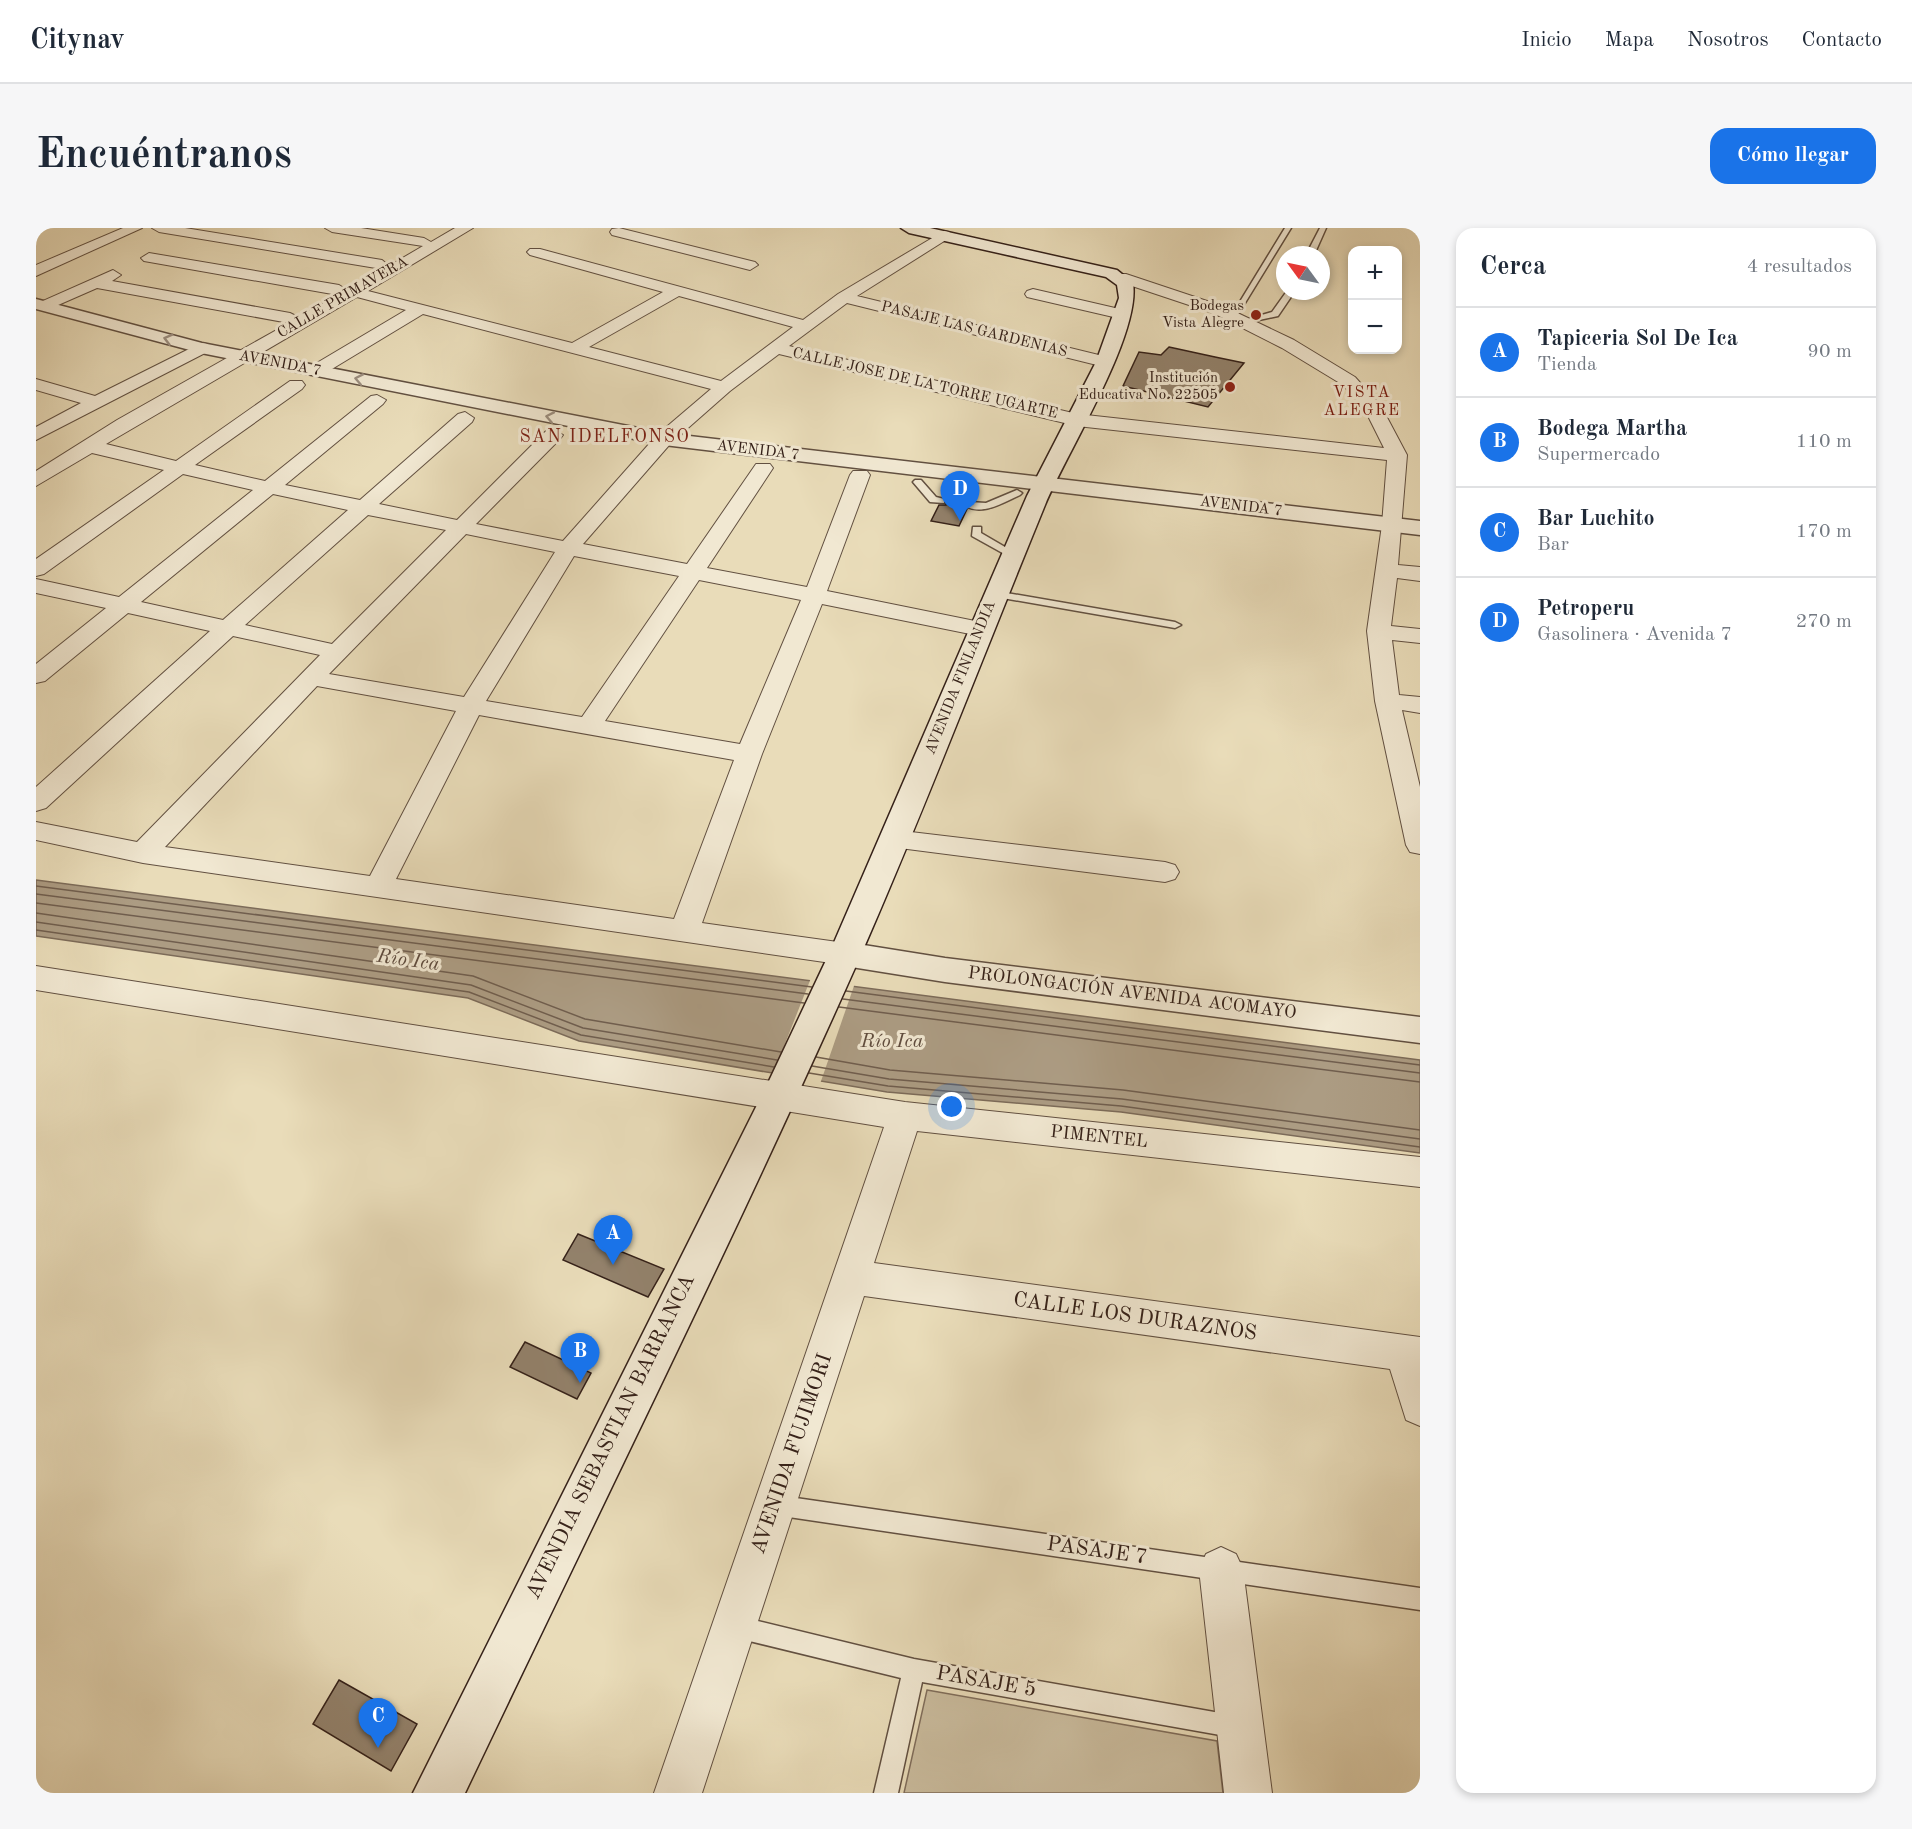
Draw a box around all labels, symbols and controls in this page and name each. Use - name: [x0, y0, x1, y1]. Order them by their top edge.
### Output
- text: Citynav: [30, 27, 125, 55]
- text: Inicio: [1521, 30, 1572, 51]
- text: Mapa: [1605, 30, 1654, 51]
- text: Nosotros: [1687, 30, 1769, 51]
- text: Contacto: [1802, 30, 1882, 51]
- button: Cómo llegar: [1710, 128, 1876, 184]
- text: Encuéntranos: [36, 135, 292, 177]
- north arrow: [1276, 246, 1330, 300]
- map controls: [1348, 246, 1402, 354]
- button: +: [1348, 246, 1402, 300]
- street label: CALLE PRIMAVERA: [275, 254, 411, 341]
- text: Cerca: [1480, 254, 1546, 280]
- text: 4 resultados: [1747, 257, 1852, 277]
- place label: Bodegas Vista Alegre: [1162, 299, 1244, 331]
- street label: PASAJE LAS GARDENIAS: [879, 300, 1069, 360]
- button: −: [1348, 300, 1402, 354]
- marker: Bodegas Vista Alegre: [1249, 308, 1263, 322]
- text: Tapiceria Sol De Ica: [1537, 328, 1738, 350]
- one-way arrow: [163, 334, 173, 347]
- text: A: [1492, 342, 1507, 362]
- text: 90 m: [1807, 342, 1852, 362]
- street label: CALLE JOSE DE LA TORRE UGARTE: [791, 346, 1059, 422]
- street label: AVENIDA 7: [238, 349, 322, 379]
- text: Tienda: [1537, 355, 1597, 375]
- place label: Institución Educativa No. 22505: [1079, 371, 1218, 403]
- one-way arrow: [354, 373, 364, 386]
- marker: Institución Educativa No. 22505: [1223, 380, 1237, 394]
- district label: VISTA ALEGRE: [1323, 385, 1401, 419]
- one-way arrow: [545, 411, 555, 424]
- text: Bodega Martha: [1537, 418, 1687, 440]
- district label: SAN IDELFONSO: [520, 428, 690, 446]
- text: B: [1492, 432, 1507, 452]
- text: 110 m: [1796, 432, 1852, 452]
- street label: AVENIDA 7: [716, 438, 800, 464]
- text: Supermercado: [1537, 445, 1660, 465]
- pin: D: [940, 472, 980, 521]
- street label: AVENIDA 7: [1199, 494, 1283, 520]
- text: Bar Luchito: [1537, 508, 1655, 530]
- text: C: [1493, 522, 1506, 542]
- text: 170 m: [1796, 522, 1852, 542]
- text: Bar: [1537, 535, 1569, 555]
- street label: AVENIDA FINLANDIA: [923, 598, 999, 757]
- text: Petroperu: [1537, 598, 1634, 620]
- text: D: [1492, 612, 1507, 632]
- text: 270 m: [1796, 612, 1852, 632]
- text: Gasolinera · Avenida 7: [1537, 625, 1732, 645]
- water label: Río Ica: [374, 947, 441, 975]
- street label: PROLONGACIÓN AVENIDA ACOMAYO: [967, 959, 1298, 1022]
- water label: Río Ica: [859, 1032, 924, 1052]
- your location: [937, 1092, 966, 1121]
- street label: PIMENTEL: [1049, 1123, 1149, 1151]
- pin: A: [594, 1216, 632, 1265]
- street label: AVENDIA SEBASTIAN BARRANCA: [521, 1270, 701, 1604]
- street label: CALLE LOS DURAZNOS: [1012, 1290, 1258, 1344]
- pin: B: [560, 1334, 600, 1383]
- street label: AVENIDA FUJIMORI: [748, 1351, 836, 1557]
- street label: PASAJE 7: [1045, 1534, 1149, 1568]
- street label: PASAJE 5: [934, 1663, 1038, 1701]
- pin: C: [358, 1698, 398, 1748]

